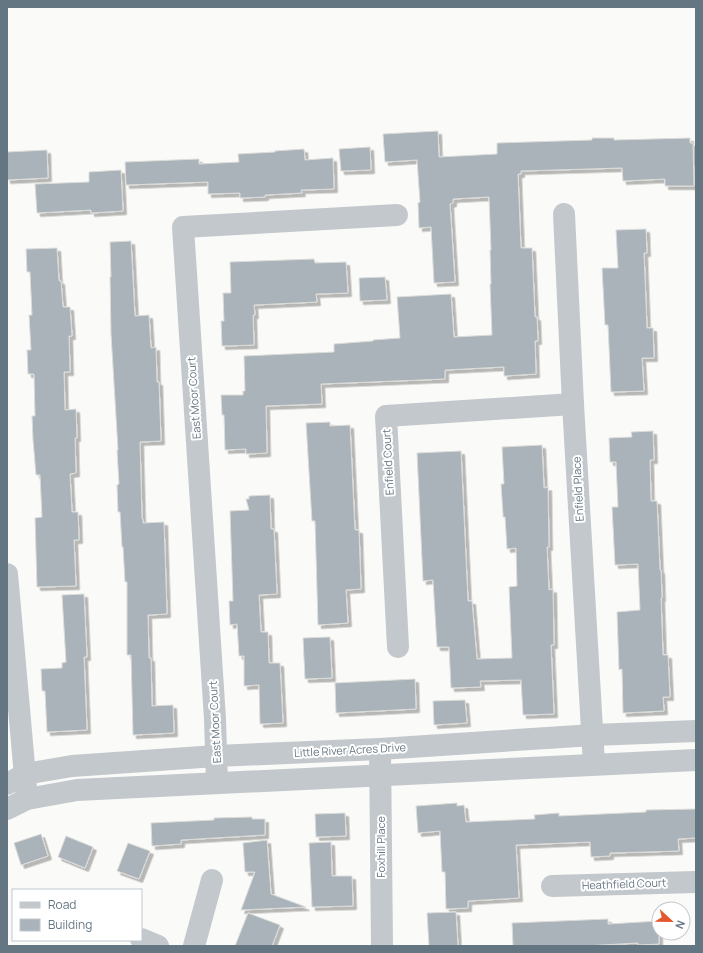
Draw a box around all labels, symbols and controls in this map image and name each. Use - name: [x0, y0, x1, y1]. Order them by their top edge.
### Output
- street label: East Moor Court: [183, 356, 204, 440]
- street label: Enfield Court: [378, 428, 397, 496]
- street label: Enfield Place: [568, 456, 587, 522]
- street label: East Moor Court: [205, 680, 224, 764]
- street label: Little River Acres Drive: [294, 739, 407, 760]
- street label: Foxhill Place: [373, 816, 388, 878]
- street label: Heathfield Court: [581, 875, 666, 892]
- legend: [12, 889, 142, 941]
- text: Road: [48, 896, 76, 913]
- north arrow: [651, 901, 691, 941]
- text: Building: [48, 916, 92, 933]
- text: N: [672, 918, 689, 931]

